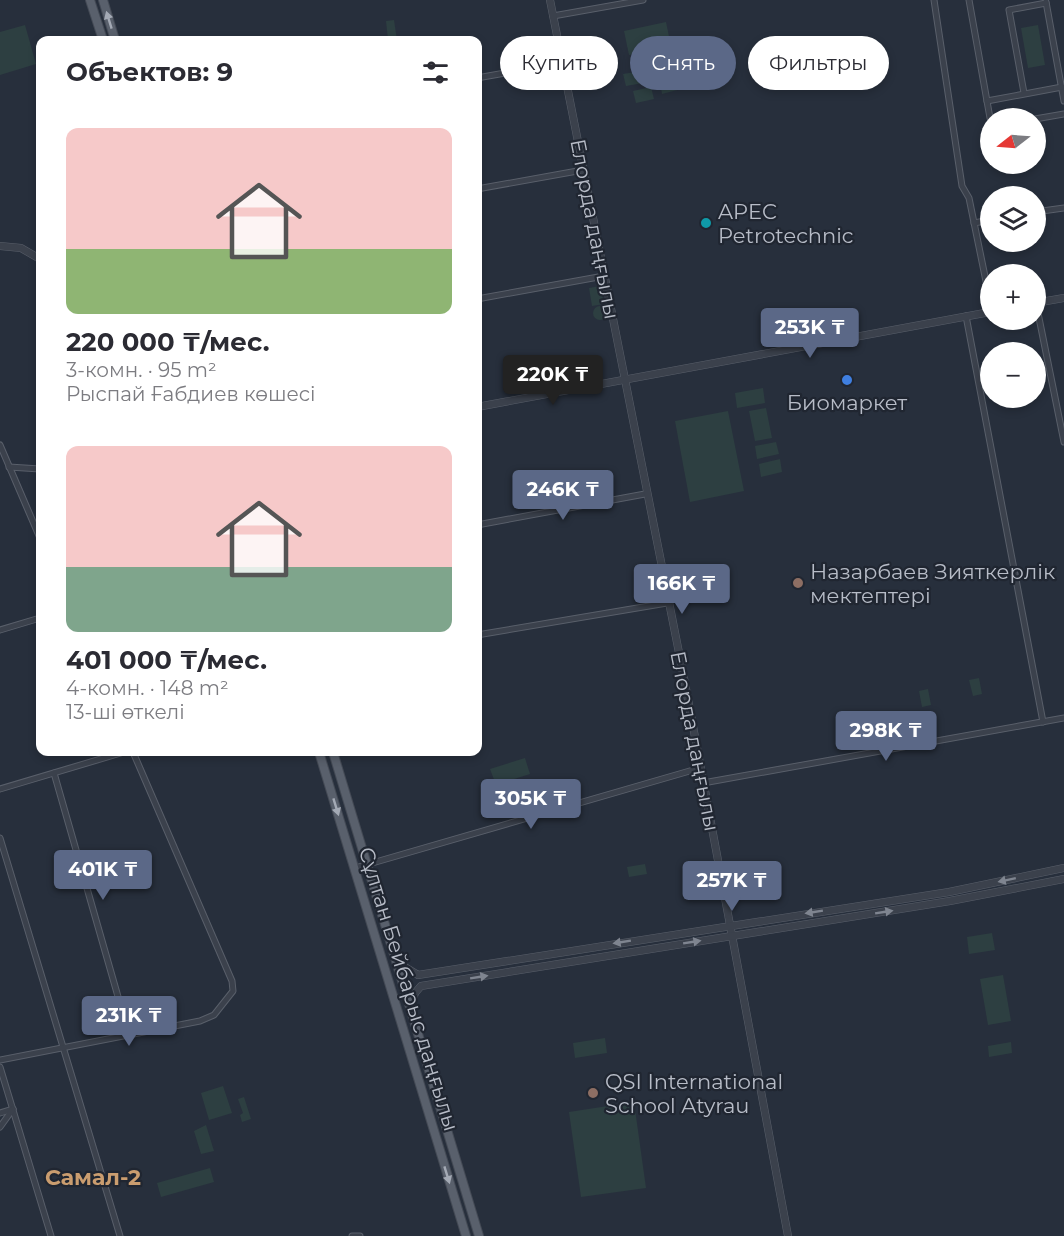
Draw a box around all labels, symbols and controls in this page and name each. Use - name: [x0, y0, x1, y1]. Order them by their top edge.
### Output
- one-way arrow: [104, 11, 113, 29]
- chip: Купить: [500, 36, 618, 90]
- chip: Снять: [630, 36, 736, 90]
- chip: Фильтры: [748, 36, 889, 90]
- text: Объектов: 9: [66, 56, 233, 88]
- icon: filters: [419, 56, 452, 89]
- north arrow: [980, 108, 1046, 174]
- map controls: [980, 108, 1046, 408]
- street label: Елорда даңғылы: [565, 137, 625, 321]
- icon: home: [205, 167, 313, 275]
- button: layers: [980, 186, 1046, 252]
- place label: APEC Petrotechnic: [718, 199, 854, 248]
- marker: APEC Petrotechnic: [699, 216, 713, 230]
- button: +: [980, 264, 1046, 330]
- pin: 253K ₸: [761, 308, 859, 359]
- text: 253K ₸: [775, 315, 845, 339]
- text: 220 000 ₸/мес.: [66, 326, 270, 358]
- button: −: [980, 342, 1046, 408]
- pin: 220K ₸: [504, 355, 602, 406]
- text: 3-комн. · 95 m²: [66, 358, 217, 382]
- text: 220K ₸: [517, 362, 589, 386]
- marker: Биомаркет: [840, 373, 854, 387]
- text: Рыспай Ғабдиев көшесі: [66, 382, 316, 406]
- place label: Биомаркет: [787, 390, 907, 415]
- pin: 246K ₸: [514, 470, 612, 521]
- text: 246K ₸: [526, 477, 600, 501]
- icon: home: [205, 485, 313, 593]
- place label: Назарбаев Зияткерлік мектептері: [810, 559, 1055, 608]
- pin: 166K ₸: [633, 564, 731, 615]
- text: 166K ₸: [648, 571, 716, 595]
- marker: Назарбаев Зияткерлік мектептері: [791, 576, 805, 590]
- text: 401 000 ₸/мес.: [66, 644, 267, 676]
- street label: Елорда даңғылы: [665, 649, 725, 833]
- text: 4-комн. · 148 m²: [66, 676, 229, 700]
- text: 13-ші өткелі: [66, 700, 185, 724]
- pin: 298K ₸: [837, 711, 935, 762]
- text: 298K ₸: [850, 718, 922, 742]
- pin: 305K ₸: [482, 779, 580, 830]
- text: 305K ₸: [495, 786, 567, 810]
- one-way arrow: [332, 798, 341, 816]
- street label: Сұлтан Бейбарыс даңғылы: [354, 844, 464, 1134]
- pin: 401K ₸: [54, 850, 152, 901]
- text: 401K ₸: [68, 857, 138, 881]
- pin: 257K ₸: [683, 861, 781, 912]
- text: 257K ₸: [697, 868, 767, 892]
- one-way arrow: [997, 876, 1016, 885]
- one-way arrow: [875, 907, 894, 916]
- one-way arrow: [805, 908, 824, 917]
- one-way arrow: [612, 938, 631, 947]
- one-way arrow: [682, 938, 701, 947]
- one-way arrow: [469, 972, 488, 981]
- pin: 231K ₸: [80, 996, 178, 1047]
- text: 231K ₸: [96, 1003, 162, 1027]
- place label: QSI International School Atyrau: [605, 1069, 783, 1118]
- marker: QSI International School Atyrau: [586, 1086, 600, 1100]
- district label: Самал-2: [45, 1164, 141, 1191]
- one-way arrow: [443, 1166, 452, 1184]

